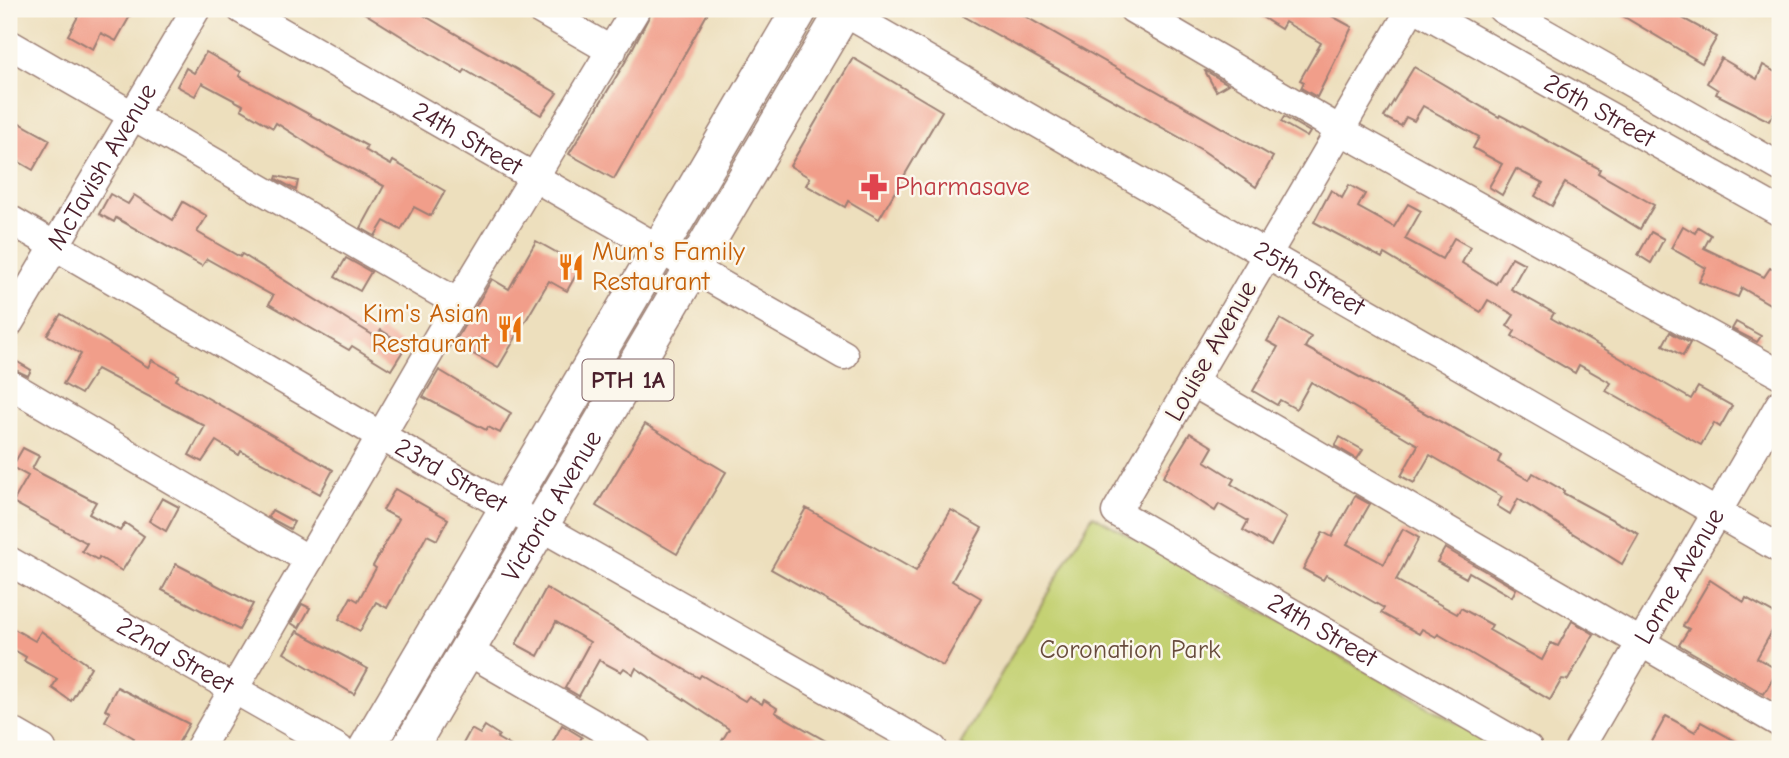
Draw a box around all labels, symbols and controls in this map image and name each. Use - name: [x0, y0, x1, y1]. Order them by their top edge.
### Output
- street label: 26th Street: [1538, 68, 1662, 155]
- street label: McTavish Avenue: [41, 78, 163, 255]
- street label: 24th Street: [407, 96, 529, 183]
- pharmacy icon: Pharmasave: [859, 172, 889, 202]
- place label: Pharmasave: [895, 172, 1030, 202]
- street label: 25th Street: [1248, 235, 1371, 323]
- place label: Mum's Family Restaurant: [592, 237, 745, 297]
- restaurant icon: Mum's Family Restaurant: [556, 252, 586, 282]
- street label: Louise Avenue: [1159, 275, 1263, 427]
- place label: Kim's Asian Restaurant: [363, 299, 491, 359]
- restaurant icon: Kim's Asian Restaurant: [495, 314, 525, 344]
- road number: PTH 1A: [582, 360, 674, 400]
- street label: Victoria Avenue: [496, 425, 608, 587]
- street label: 23rd Street: [390, 432, 514, 520]
- street label: Lorne Avenue: [1628, 503, 1731, 649]
- street label: 24th Street: [1262, 587, 1384, 675]
- street label: 22nd Street: [111, 611, 240, 701]
- park label: Coronation Park: [1039, 635, 1221, 665]

